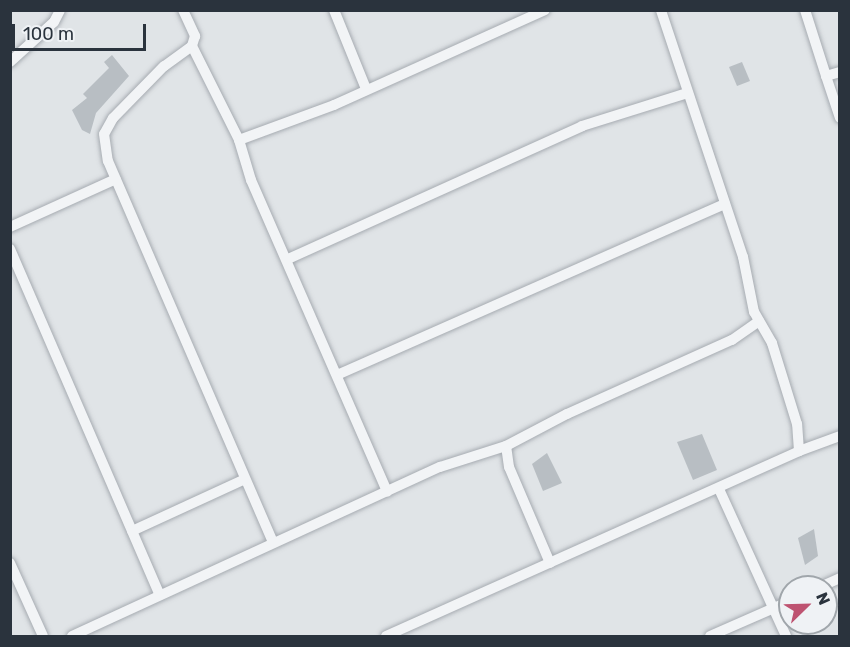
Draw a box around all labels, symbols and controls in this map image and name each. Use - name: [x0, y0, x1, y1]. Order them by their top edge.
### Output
- scale bar: [15, 12, 148, 50]
- text: 100 m: [23, 23, 74, 45]
- north arrow: [778, 575, 838, 635]
- text: N: [812, 590, 834, 608]

